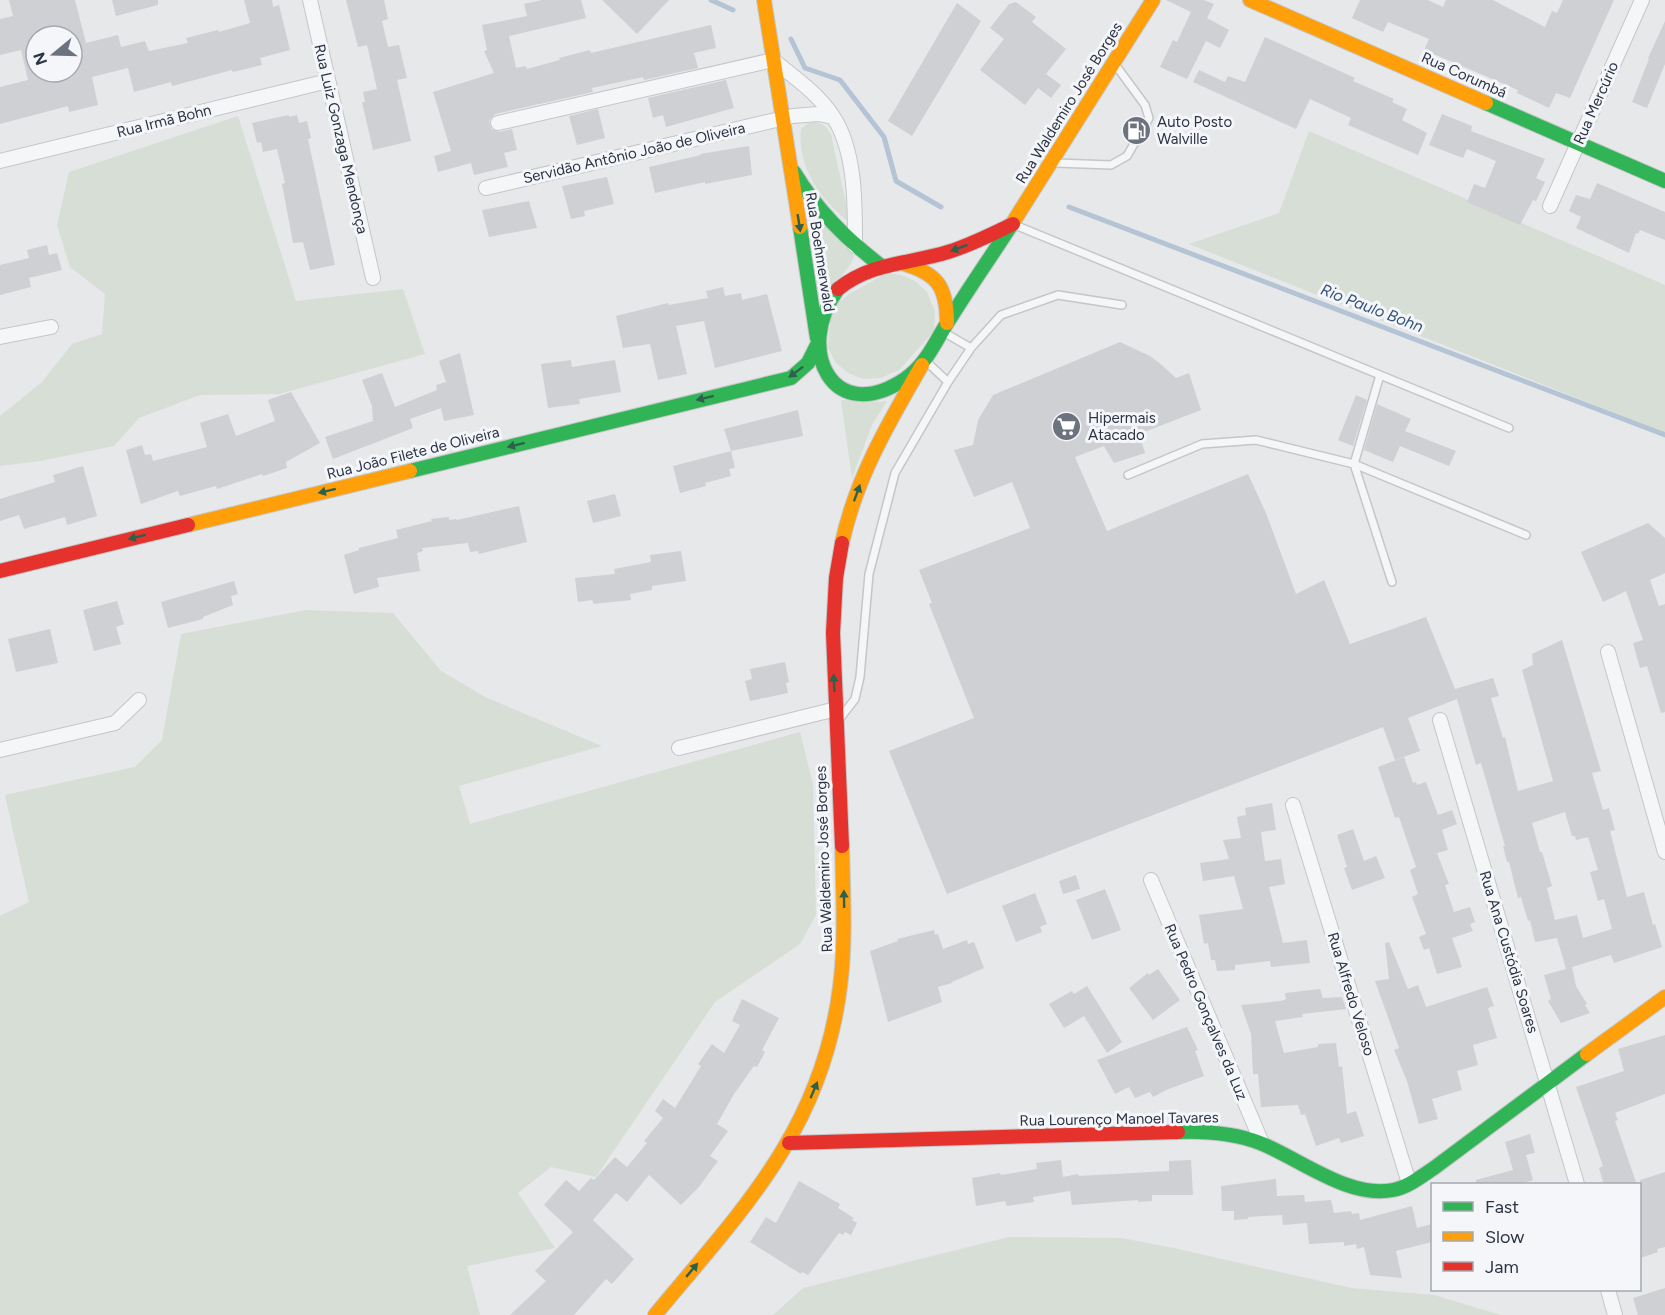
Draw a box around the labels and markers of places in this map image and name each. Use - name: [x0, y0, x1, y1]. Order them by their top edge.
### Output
- place label: Auto Posto Walville: [1157, 113, 1232, 148]
- fuel station icon: Auto Posto Walville: [1120, 115, 1152, 147]
- place label: Hipermais Atacado: [1088, 409, 1156, 444]
- supermarket icon: Hipermais Atacado: [1051, 411, 1083, 443]

